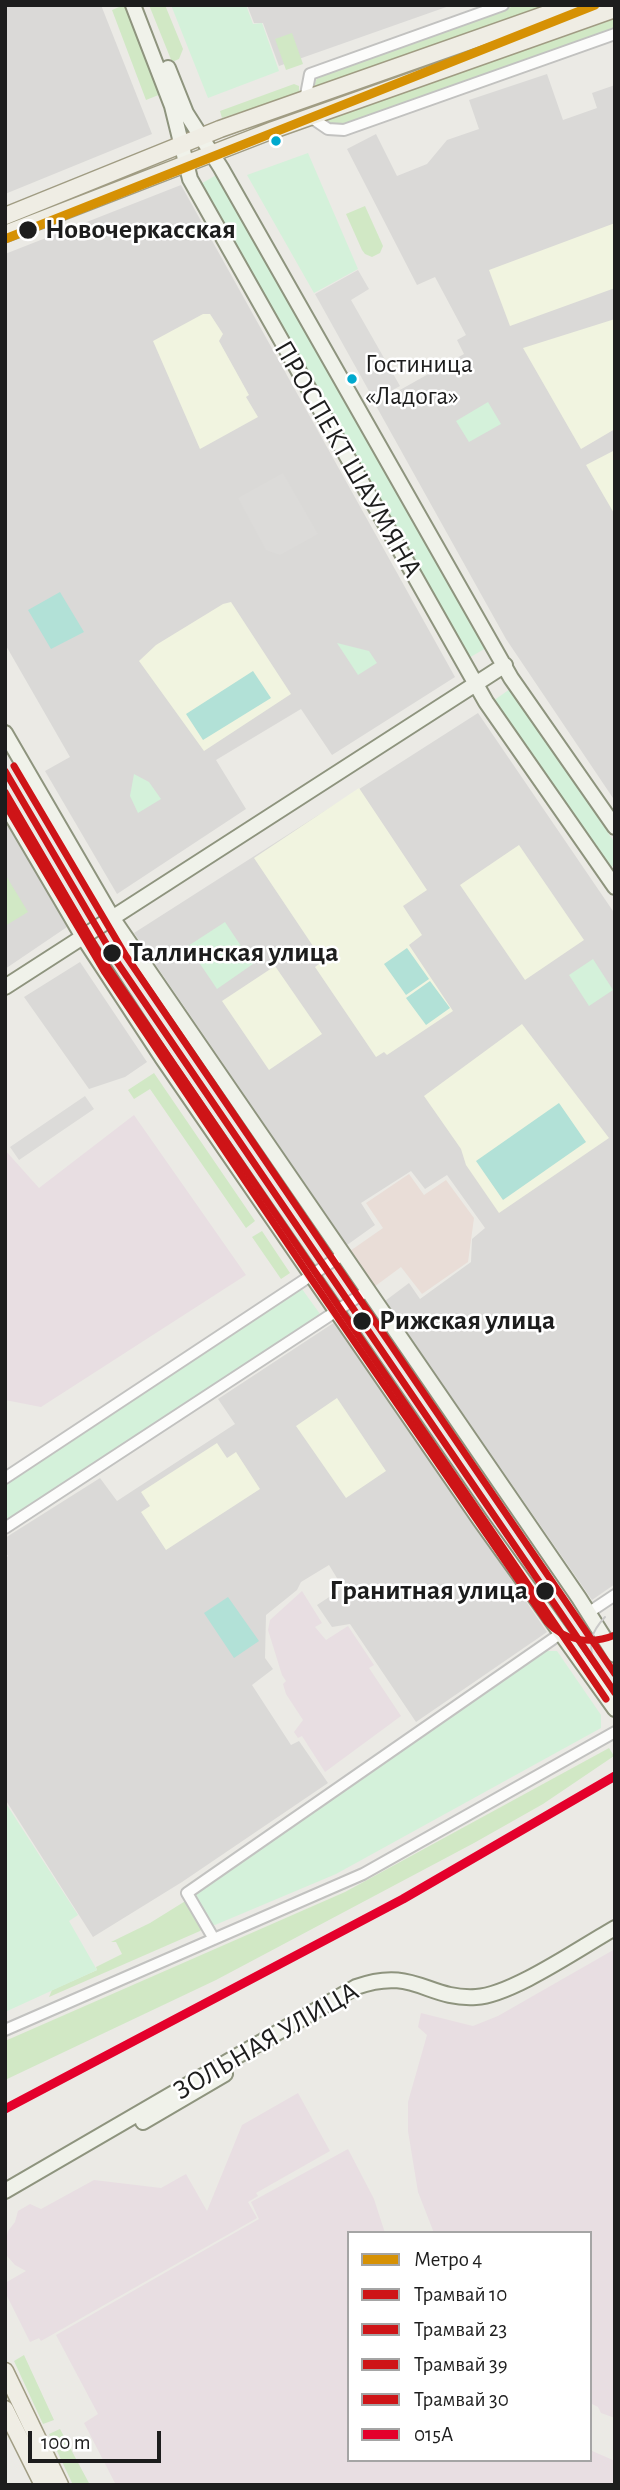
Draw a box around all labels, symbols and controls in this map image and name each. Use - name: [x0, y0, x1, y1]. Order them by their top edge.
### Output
- unlabelled marker: [269, 134, 283, 148]
- place label: Новочеркасская: [45, 213, 236, 247]
- marker: Новочеркасская: [17, 219, 39, 241]
- street label: ПРОСПЕКТ ШАУМЯНА: [266, 335, 430, 583]
- place label: Гостиница «Ладога»: [365, 348, 473, 410]
- marker: Гостиница «Ладога»: [345, 372, 359, 386]
- place label: Таллинская улица: [129, 936, 339, 970]
- marker: Таллинская улица: [101, 942, 123, 964]
- place label: Рижская улица: [379, 1304, 555, 1338]
- marker: Рижская улица: [351, 1310, 373, 1332]
- place label: Гранитная улица: [329, 1574, 528, 1608]
- marker: Гранитная улица: [534, 1580, 556, 1602]
- street label: ЗОЛЬНАЯ УЛИЦА: [167, 1974, 365, 2108]
- legend: [347, 2231, 592, 2462]
- text: Метро 4: [414, 2249, 482, 2270]
- text: Трамвай 10: [414, 2284, 507, 2305]
- text: Трамвай 23: [414, 2319, 507, 2340]
- text: Трамвай 39: [414, 2354, 508, 2375]
- text: Трамвай 30: [414, 2389, 509, 2410]
- scale bar: [32, 2416, 164, 2460]
- text: 015А: [414, 2424, 453, 2445]
- text: 100 m: [41, 2432, 91, 2453]

